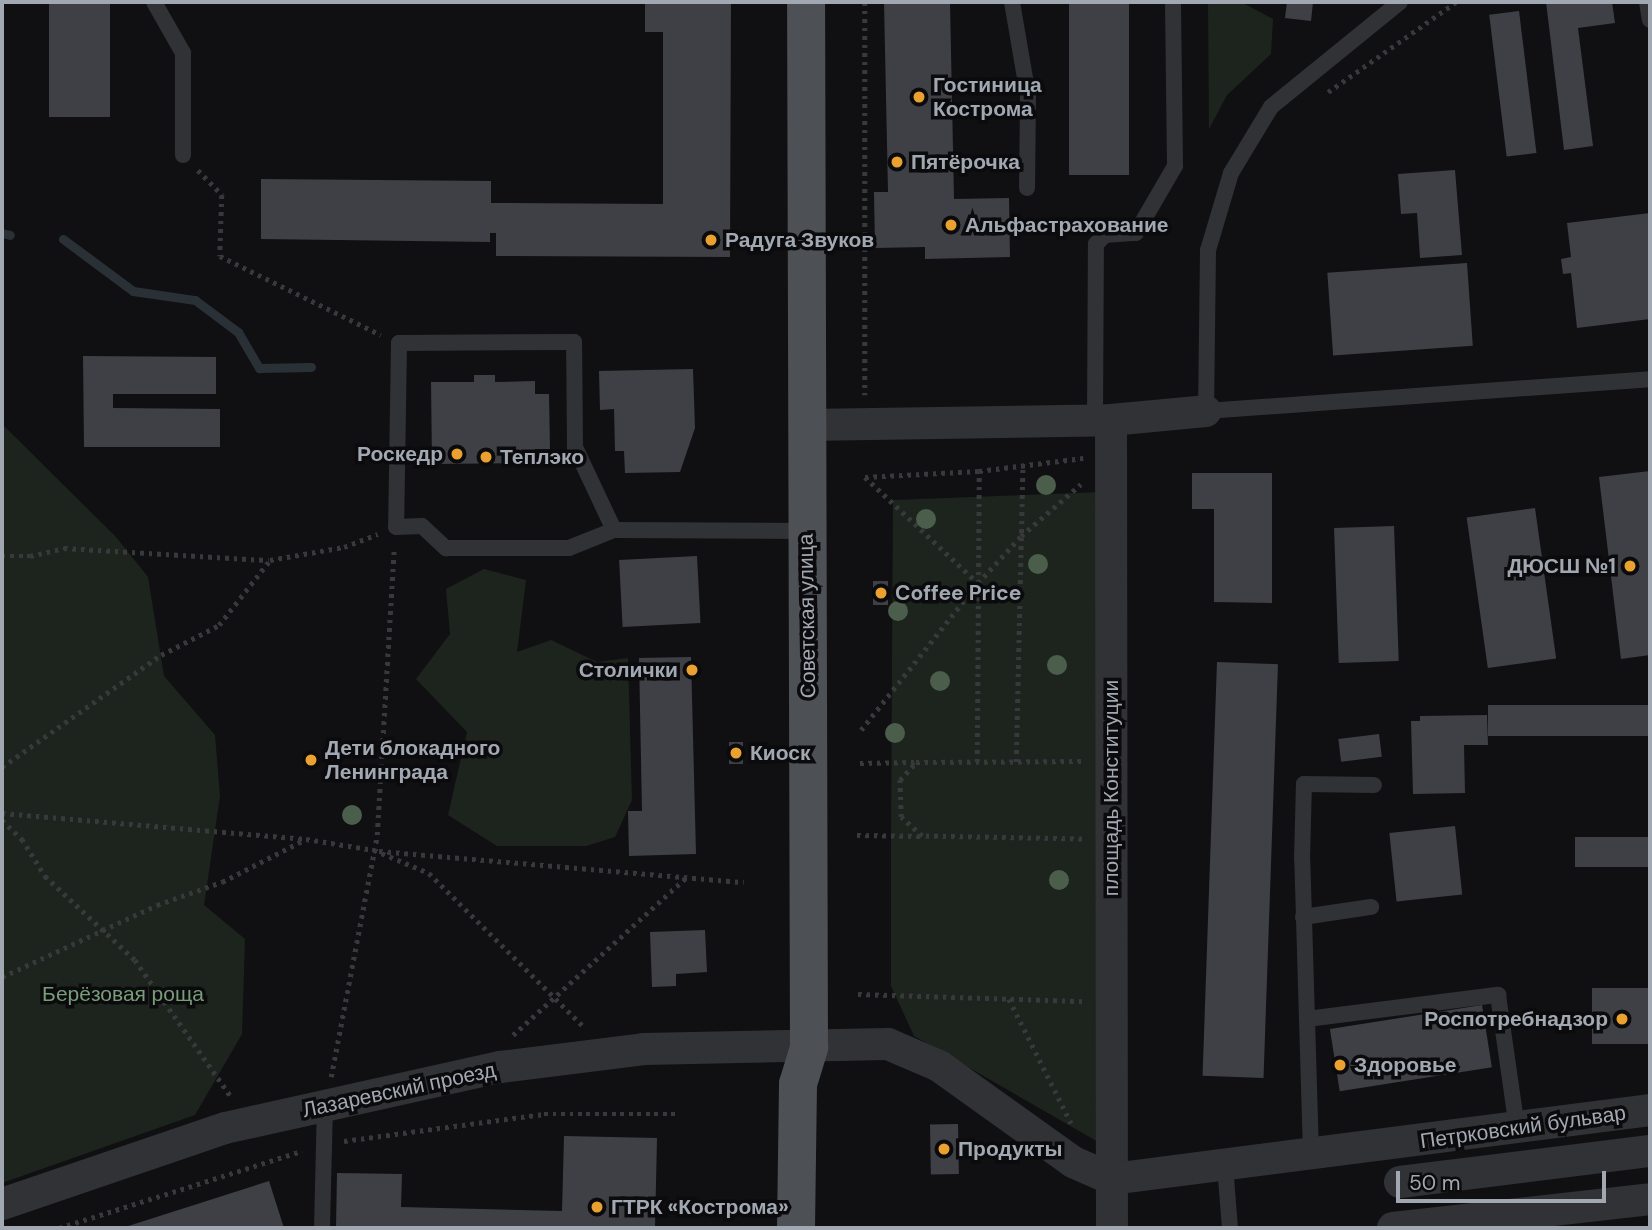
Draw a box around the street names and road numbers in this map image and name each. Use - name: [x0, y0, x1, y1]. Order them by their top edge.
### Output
- street label: Советская улица: [793, 533, 821, 699]
- street label: площадь Конституции: [1098, 680, 1124, 896]
- street label: Лазаревский проезд: [300, 1057, 498, 1123]
- street label: Петрковский бульвар: [1419, 1100, 1627, 1154]

